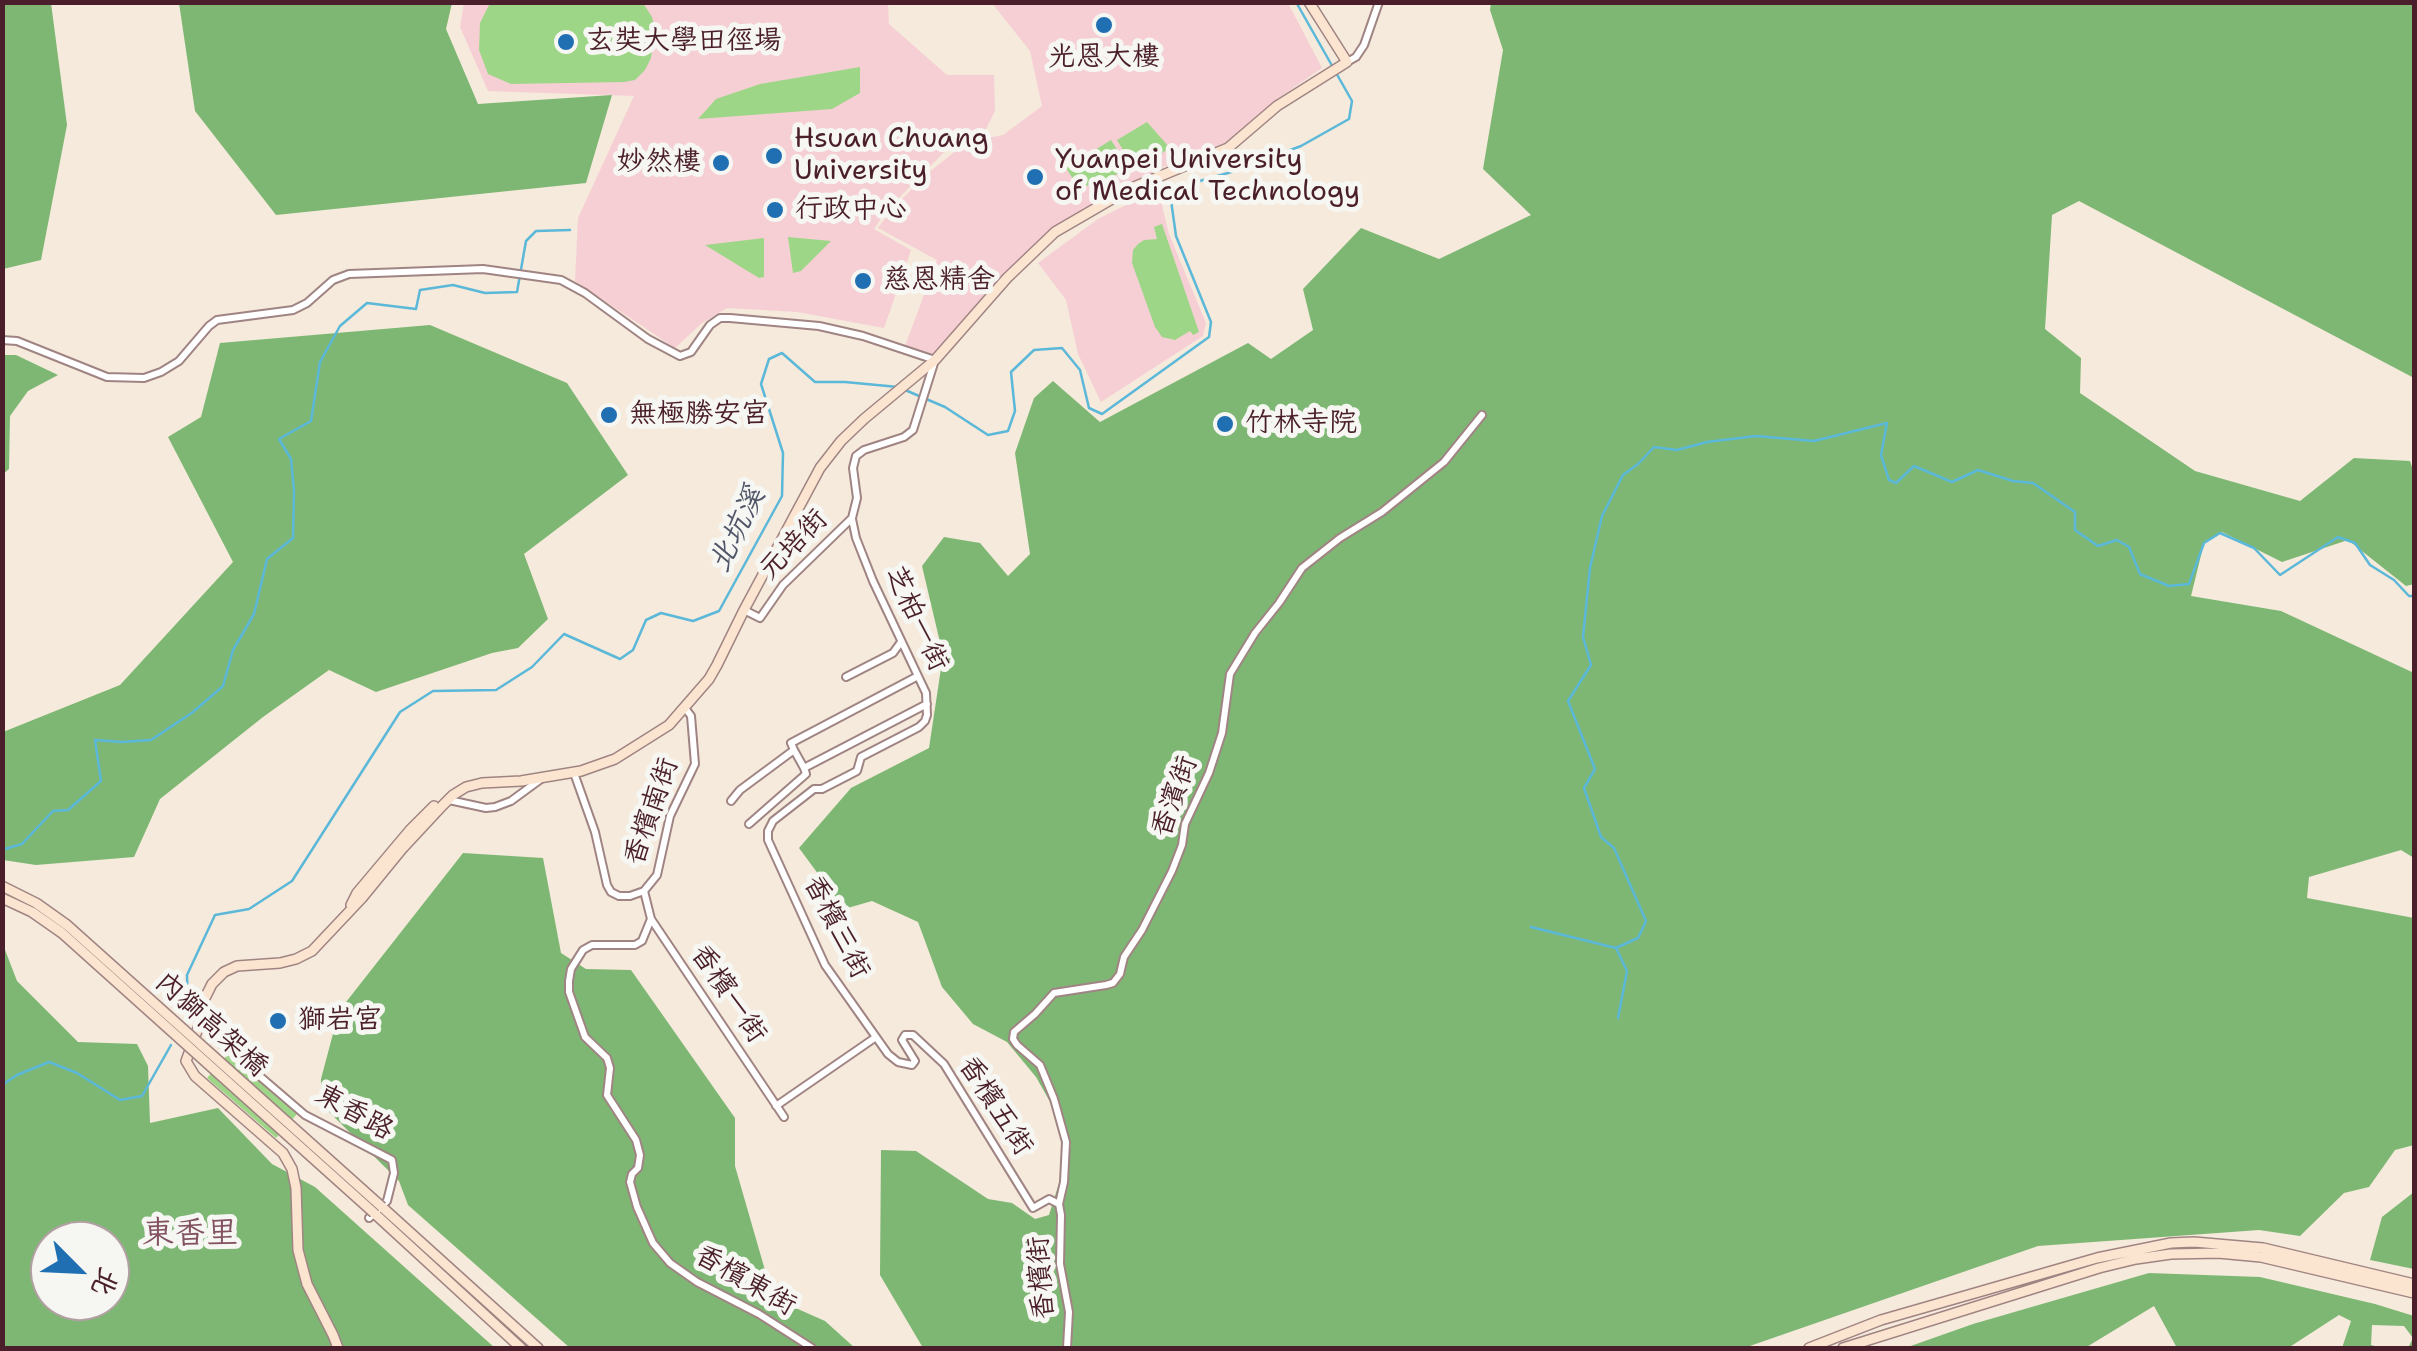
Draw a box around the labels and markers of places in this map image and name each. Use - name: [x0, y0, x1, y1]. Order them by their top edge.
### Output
- marker: 光恩大樓: [1093, 14, 1115, 36]
- place label: 玄奘大學田徑場: [586, 25, 782, 59]
- marker: 玄奘大學田徑場: [555, 31, 577, 53]
- place label: 光恩大樓: [1048, 41, 1160, 75]
- place label: Hsuan Chuang University: [794, 123, 989, 189]
- place label: Yuanpei University of Medical Technology: [1055, 144, 1360, 210]
- marker: Hsuan Chuang University: [763, 145, 785, 167]
- place label: 妙然樓: [617, 146, 701, 180]
- marker: 妙然樓: [710, 152, 732, 174]
- marker: Yuanpei University of Medical Technology: [1024, 166, 1046, 188]
- place label: 行政中心: [795, 193, 907, 227]
- marker: 行政中心: [764, 199, 786, 221]
- place label: 慈恩精舍: [883, 264, 995, 298]
- marker: 慈恩精舍: [852, 270, 874, 292]
- place label: 無極勝安宮: [629, 398, 769, 432]
- marker: 無極勝安宮: [598, 404, 620, 426]
- place label: 竹林寺院: [1245, 407, 1357, 441]
- marker: 竹林寺院: [1214, 413, 1236, 435]
- place label: 獅岩宮: [298, 1004, 382, 1038]
- marker: 獅岩宮: [267, 1010, 289, 1032]

